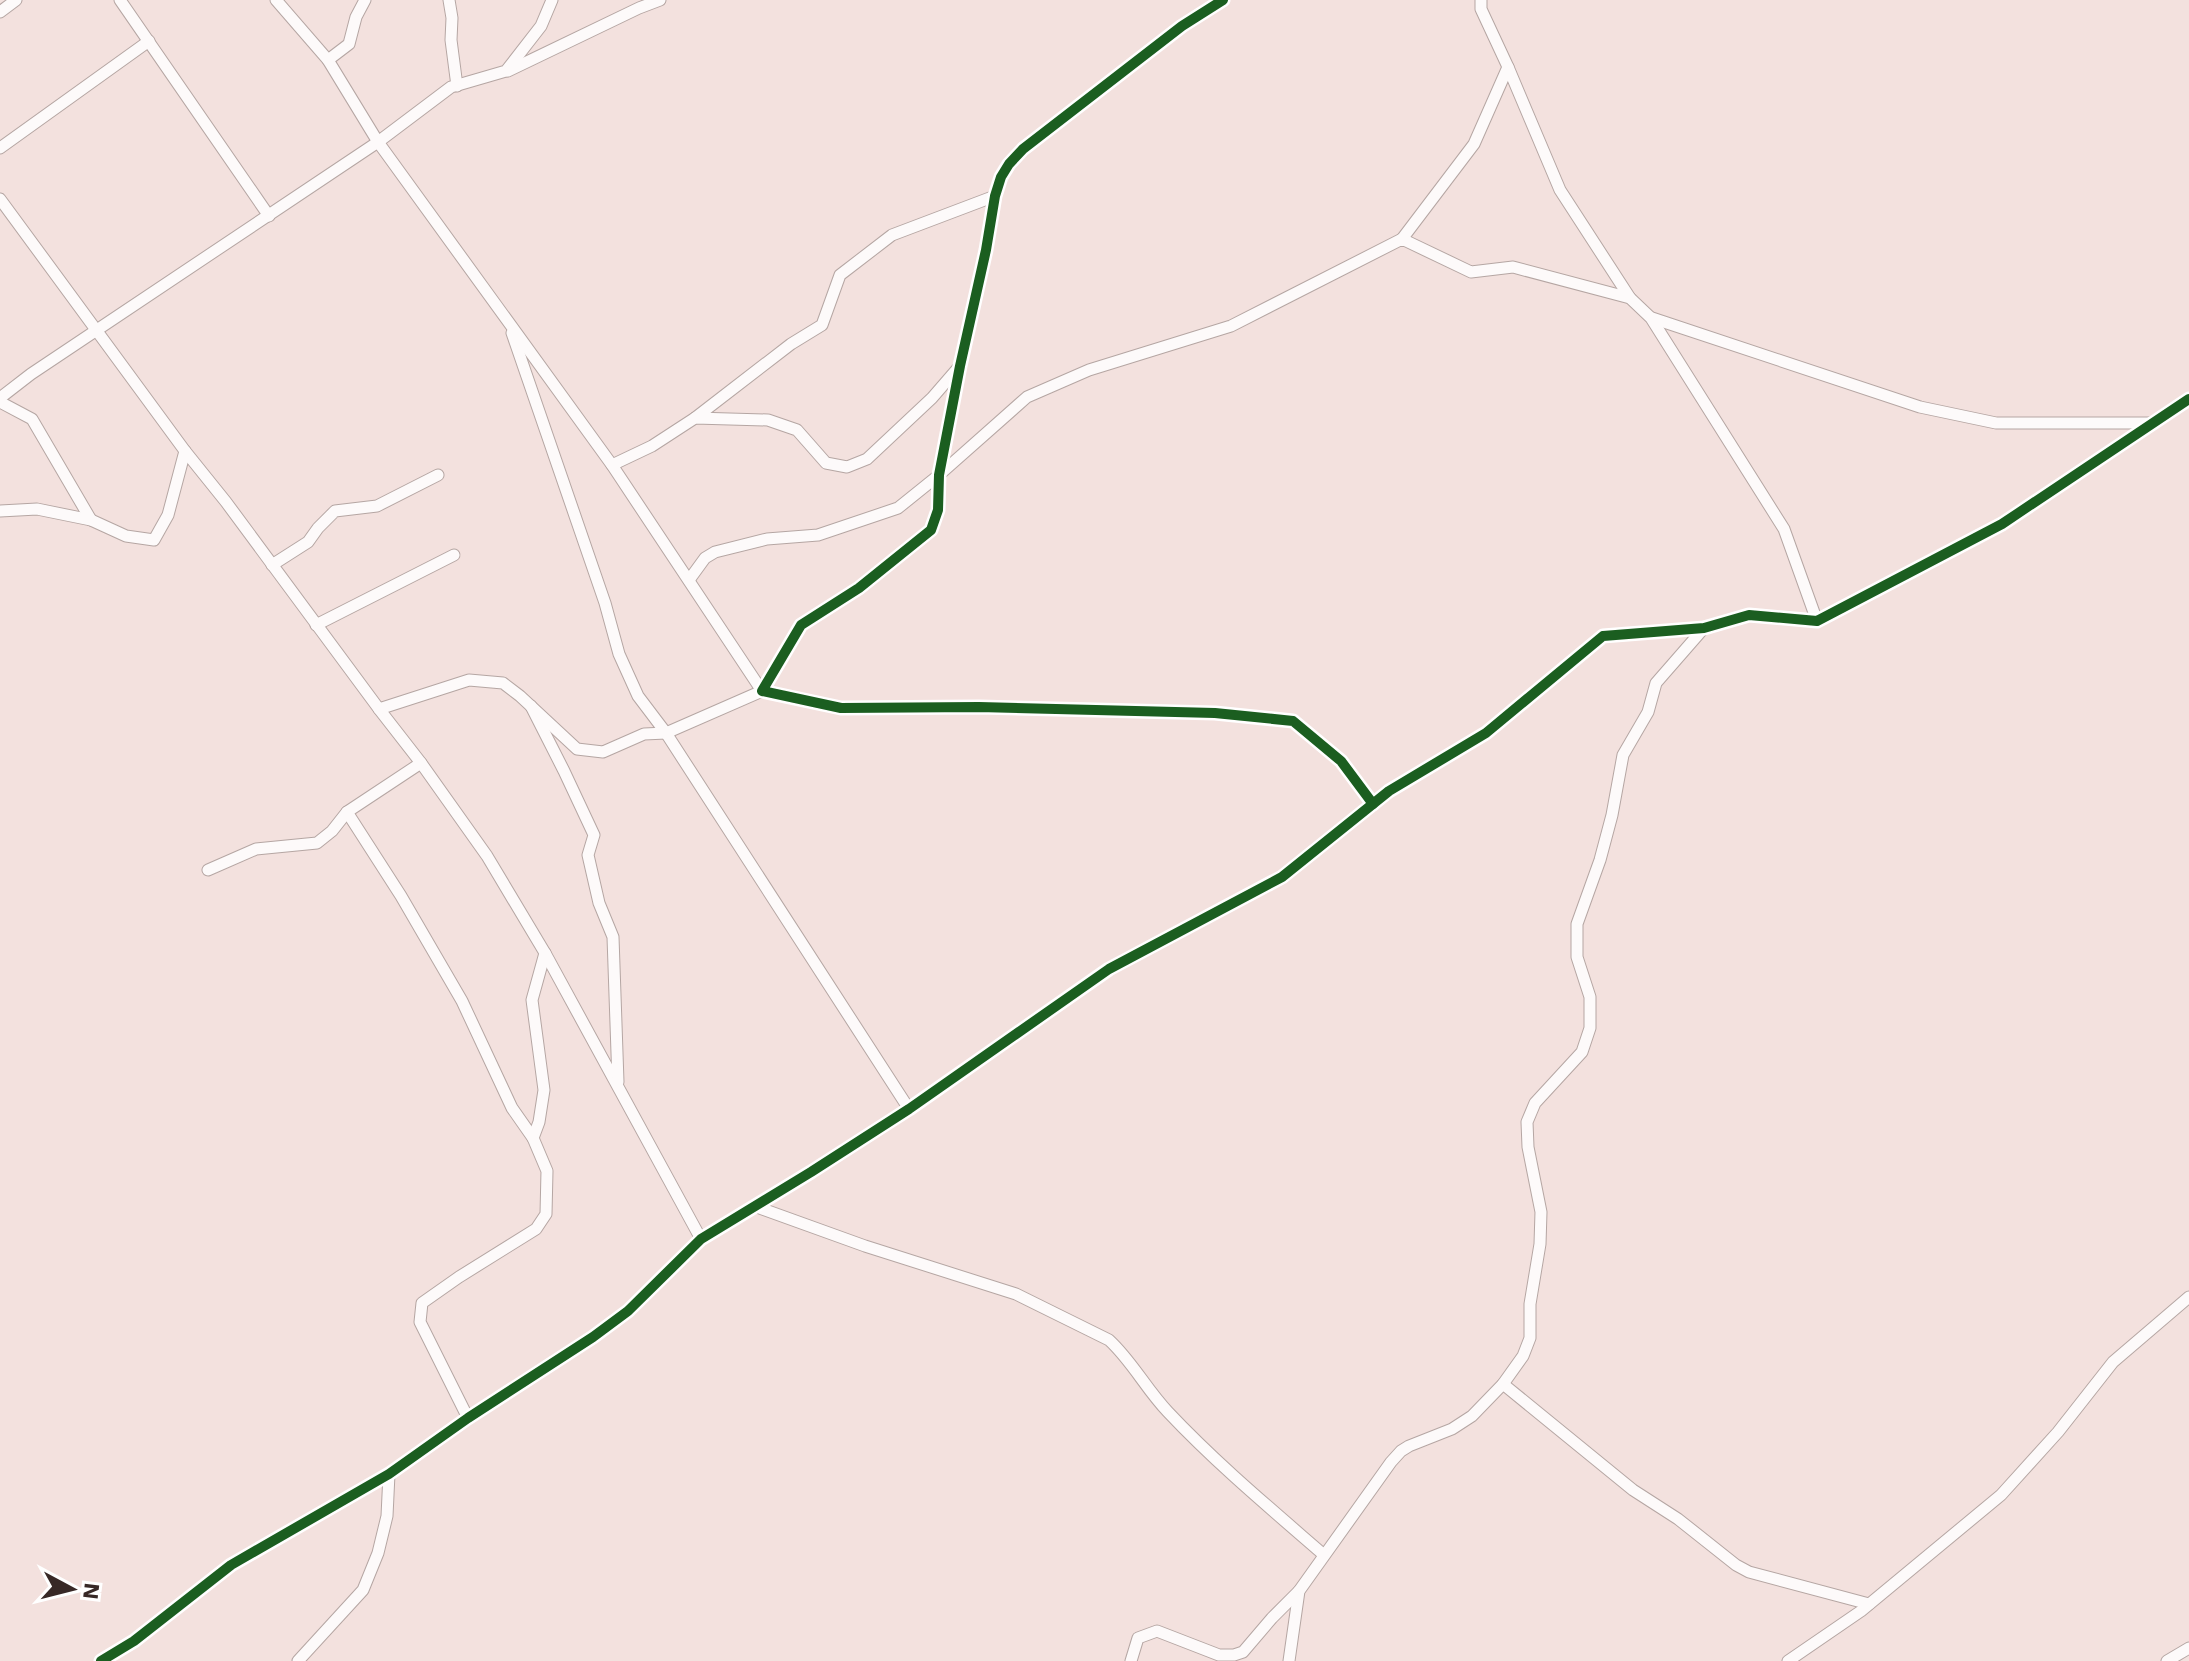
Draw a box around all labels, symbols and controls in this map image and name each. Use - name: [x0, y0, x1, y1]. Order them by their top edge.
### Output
- north arrow: [32, 1549, 112, 1629]
- text: N: [78, 1582, 105, 1601]

